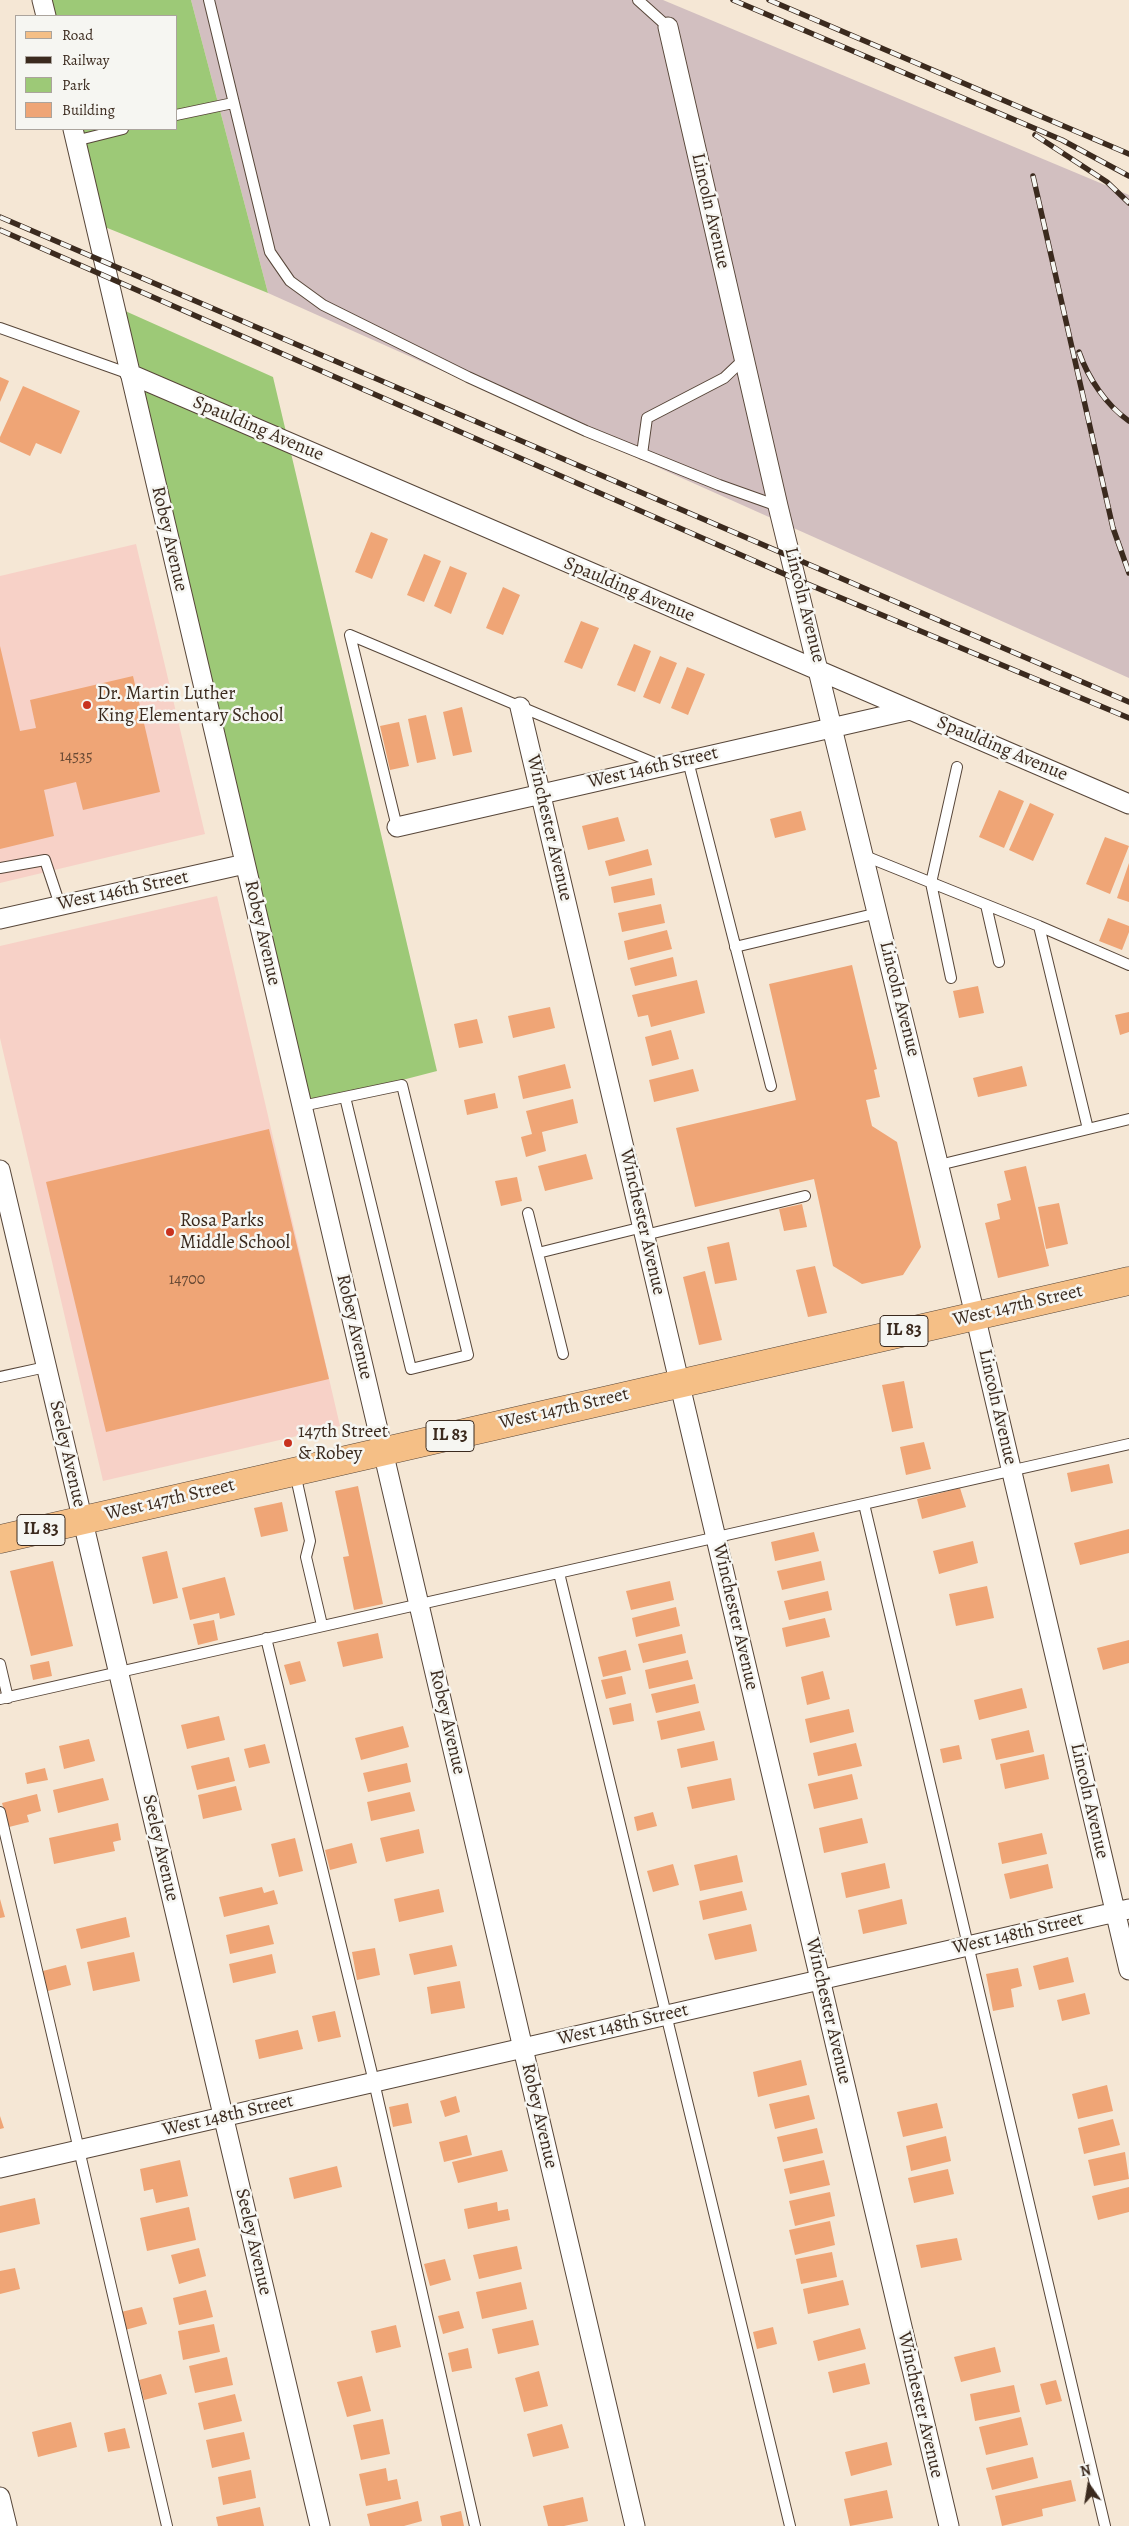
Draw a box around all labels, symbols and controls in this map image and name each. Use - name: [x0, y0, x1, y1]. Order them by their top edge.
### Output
- legend: [15, 15, 178, 130]
- text: Road: [62, 25, 93, 45]
- text: Railway: [62, 50, 109, 70]
- text: Park: [62, 75, 90, 95]
- text: Building: [62, 100, 115, 120]
- street label: Lincoln Avenue: [686, 151, 734, 271]
- street label: Spaulding Avenue: [189, 391, 327, 467]
- street label: Robey Avenue: [146, 484, 192, 594]
- street label: Lincoln Avenue: [779, 545, 829, 665]
- street label: Spaulding Avenue: [560, 552, 698, 628]
- place label: Dr. Martin Luther King Elementary School: [97, 683, 283, 727]
- marker: Dr. Martin Luther King Elementary School: [81, 699, 93, 711]
- street label: Spaulding Avenue: [933, 711, 1071, 787]
- street label: West 146th Street: [586, 742, 720, 794]
- house number: 14535: [59, 747, 93, 767]
- street label: Winchester Avenue: [521, 753, 577, 903]
- street label: West 146th Street: [55, 866, 191, 916]
- street label: Robey Avenue: [239, 878, 285, 988]
- street label: Lincoln Avenue: [874, 939, 924, 1059]
- street label: Winchester Avenue: [614, 1147, 670, 1297]
- place label: Rosa Parks Middle School: [180, 1210, 290, 1254]
- marker: Rosa Parks Middle School: [164, 1226, 176, 1238]
- house number: 14700: [169, 1270, 205, 1290]
- street label: Robey Avenue: [331, 1272, 377, 1382]
- street label: West 147th Street: [951, 1280, 1085, 1332]
- road number: IL 83: [880, 1315, 928, 1346]
- street label: Lincoln Avenue: [973, 1347, 1021, 1467]
- street label: West 147th Street: [497, 1383, 631, 1435]
- street label: Seeley Avenue: [44, 1398, 90, 1510]
- road number: IL 83: [426, 1420, 474, 1452]
- place label: 147th Street & Robey: [298, 1421, 388, 1465]
- marker: 147th Street & Robey: [282, 1437, 294, 1449]
- street label: West 147th Street: [103, 1474, 237, 1526]
- road number: IL 83: [17, 1514, 65, 1546]
- street label: Winchester Avenue: [707, 1542, 763, 1692]
- street label: Robey Avenue: [424, 1667, 470, 1777]
- street label: Lincoln Avenue: [1065, 1741, 1113, 1861]
- street label: Seeley Avenue: [137, 1792, 183, 1904]
- street label: West 148th Street: [950, 1908, 1086, 1960]
- street label: Winchester Avenue: [800, 1936, 856, 2086]
- street label: West 148th Street: [555, 1999, 691, 2051]
- street label: Robey Avenue: [516, 2061, 562, 2171]
- street label: West 148th Street: [160, 2090, 296, 2142]
- street label: Seeley Avenue: [230, 2186, 276, 2298]
- street label: Winchester Avenue: [892, 2330, 948, 2480]
- text: N: [1078, 2460, 1093, 2481]
- north arrow: [1064, 2461, 1114, 2511]

